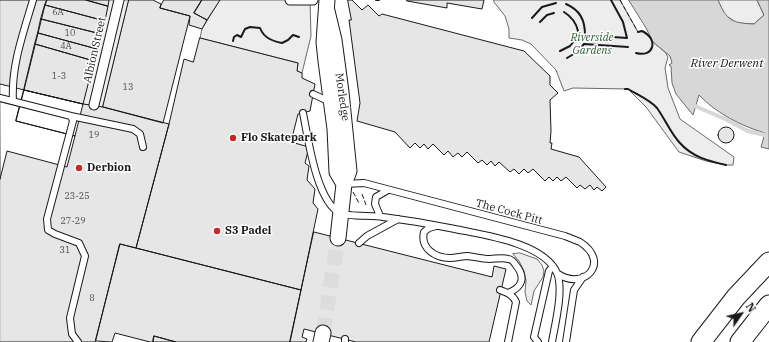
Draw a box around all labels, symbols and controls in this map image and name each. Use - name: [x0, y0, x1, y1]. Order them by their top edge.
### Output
- house number: 6A: [52, 7, 64, 17]
- street label: Albion Street: [81, 16, 109, 84]
- house number: 10: [65, 28, 75, 38]
- park label: Riverside Gardens: [570, 31, 614, 57]
- house number: 4A: [60, 41, 72, 51]
- water label: River Derwent: [691, 57, 763, 71]
- house number: 1-3: [52, 71, 66, 81]
- street label: Morledge: [332, 72, 352, 122]
- house number: 13: [123, 82, 133, 92]
- house number: 19: [89, 130, 99, 140]
- place label: Flo Skatepark: [241, 131, 317, 145]
- marker: Flo Skatepark: [228, 133, 238, 143]
- place label: Derbion: [87, 161, 131, 175]
- marker: Derbion: [74, 163, 84, 173]
- house number: 23-25: [64, 191, 90, 201]
- street label: The Cock Pitt: [474, 197, 544, 227]
- house number: 27-29: [60, 216, 86, 226]
- place label: S3 Padel: [225, 224, 271, 238]
- marker: S3 Padel: [212, 226, 222, 236]
- house number: 31: [60, 245, 70, 255]
- house number: 8: [89, 293, 95, 303]
- north arrow: [721, 294, 761, 334]
- text: N: [743, 300, 759, 315]

